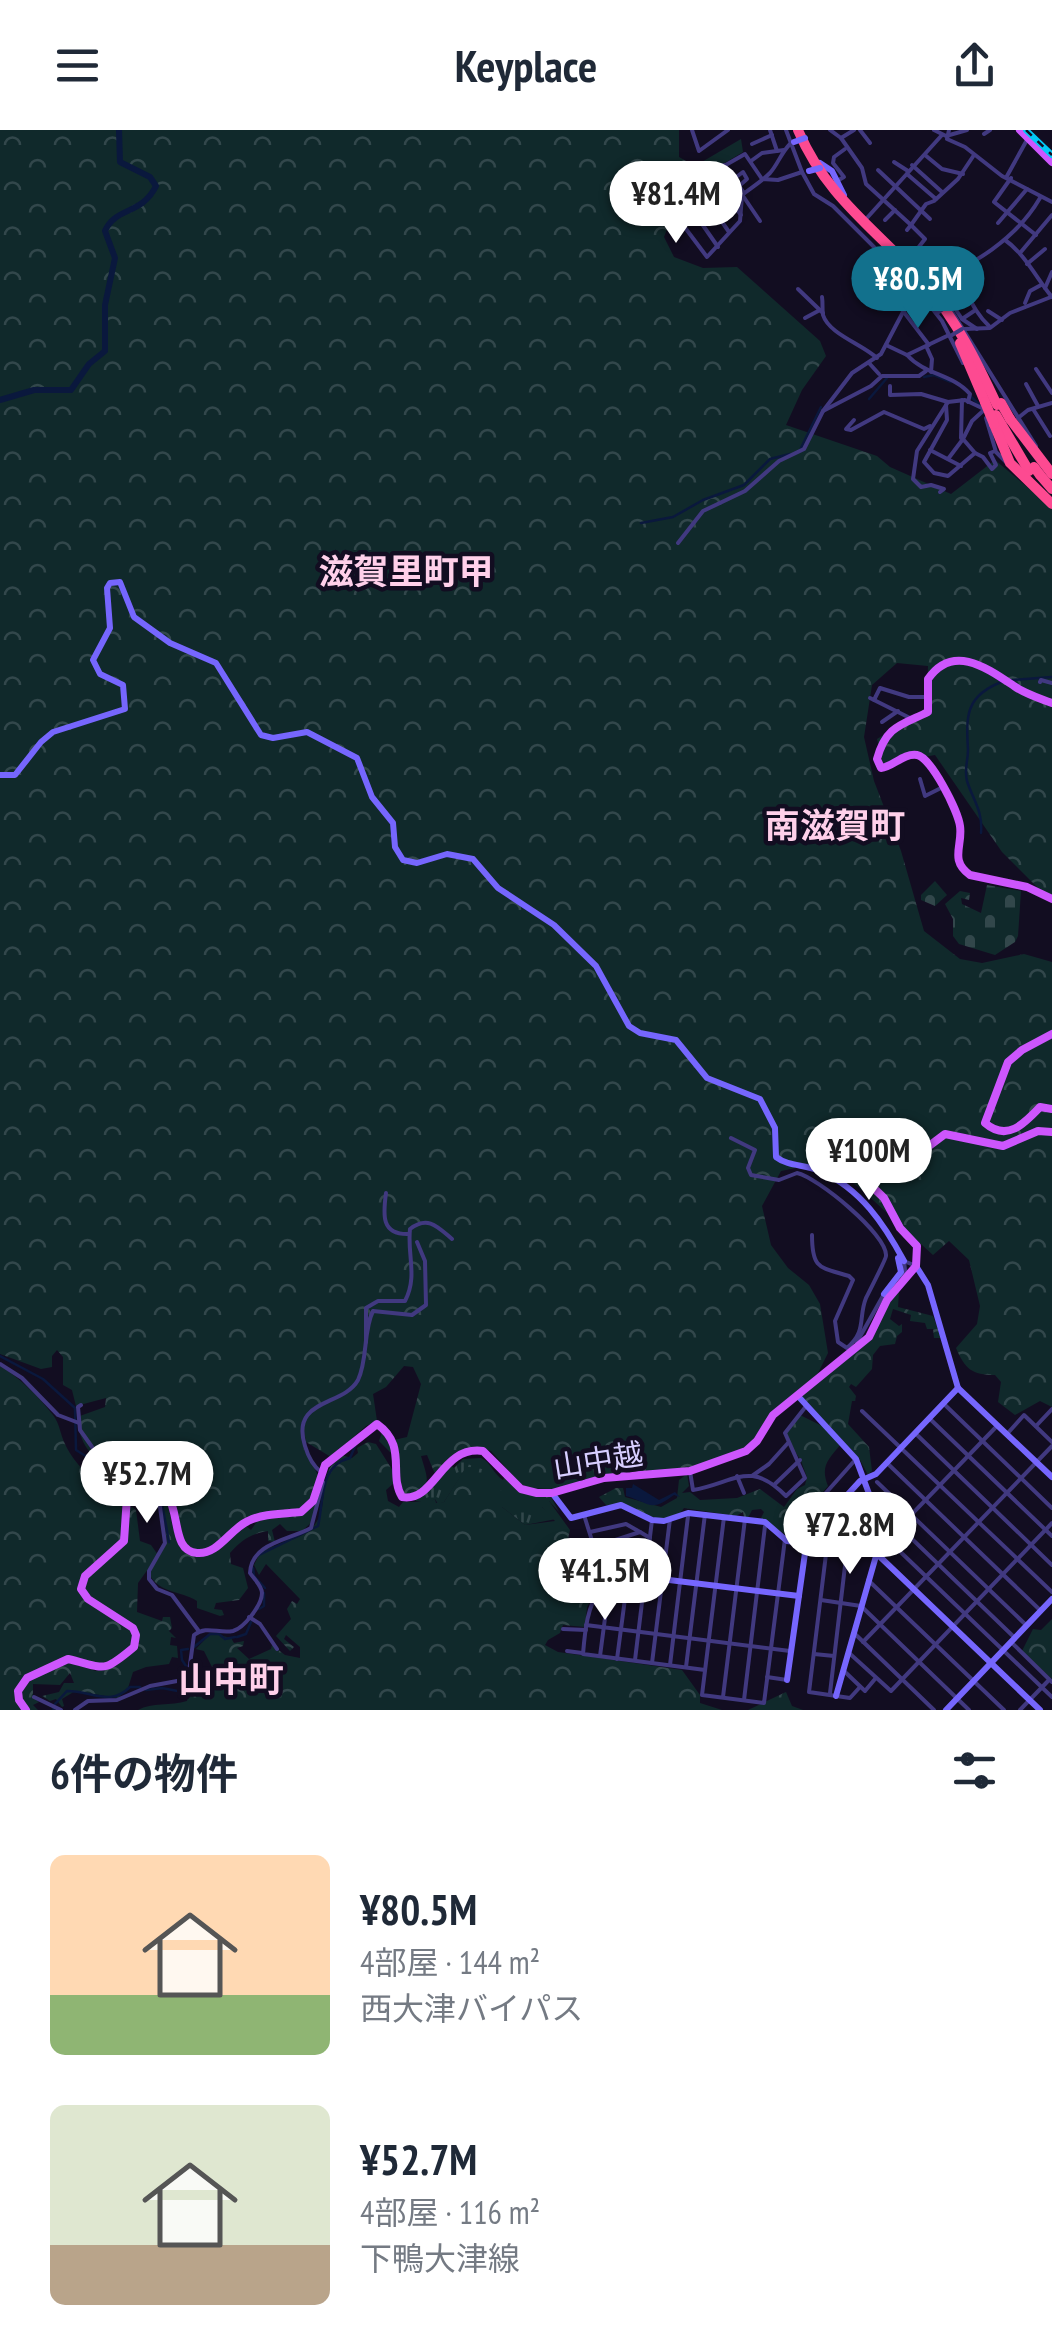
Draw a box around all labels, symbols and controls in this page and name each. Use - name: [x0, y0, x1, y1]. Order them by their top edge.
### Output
- text: Keyplace: [455, 36, 597, 94]
- icon: menu: [50, 38, 105, 93]
- icon: share: [947, 38, 1002, 93]
- pin: ¥81.4M: [595, 161, 757, 246]
- text: ¥81.4M: [631, 172, 721, 214]
- pin: ¥80.5M: [837, 246, 999, 331]
- text: ¥80.5M: [873, 257, 963, 299]
- district label: 滋賀里町甲: [318, 548, 494, 594]
- district label: 南滋賀町: [765, 802, 905, 848]
- pin: ¥100M: [799, 1118, 939, 1203]
- text: ¥100M: [828, 1129, 910, 1171]
- street label: 山中越: [550, 1433, 645, 1486]
- pin: ¥52.7M: [66, 1441, 228, 1526]
- text: ¥52.7M: [102, 1452, 192, 1494]
- pin: ¥72.8M: [769, 1492, 931, 1577]
- text: ¥72.8M: [805, 1503, 895, 1545]
- pin: ¥41.5M: [524, 1538, 686, 1623]
- text: ¥41.5M: [560, 1549, 650, 1591]
- district label: 山中町: [178, 1656, 284, 1702]
- icon: filters: [947, 1743, 1002, 1798]
- text: 6件の物件: [50, 1746, 238, 1801]
- text: ¥80.5M: [360, 1882, 477, 1937]
- icon: home: [130, 1895, 250, 2015]
- text: 4部屋 · 144 m²: [360, 1941, 540, 1983]
- text: 西大津バイパス: [360, 1987, 583, 2029]
- text: ¥52.7M: [360, 2132, 477, 2187]
- icon: home: [130, 2145, 250, 2265]
- text: 4部屋 · 116 m²: [360, 2191, 540, 2233]
- text: 下鴨大津線: [360, 2237, 520, 2279]

